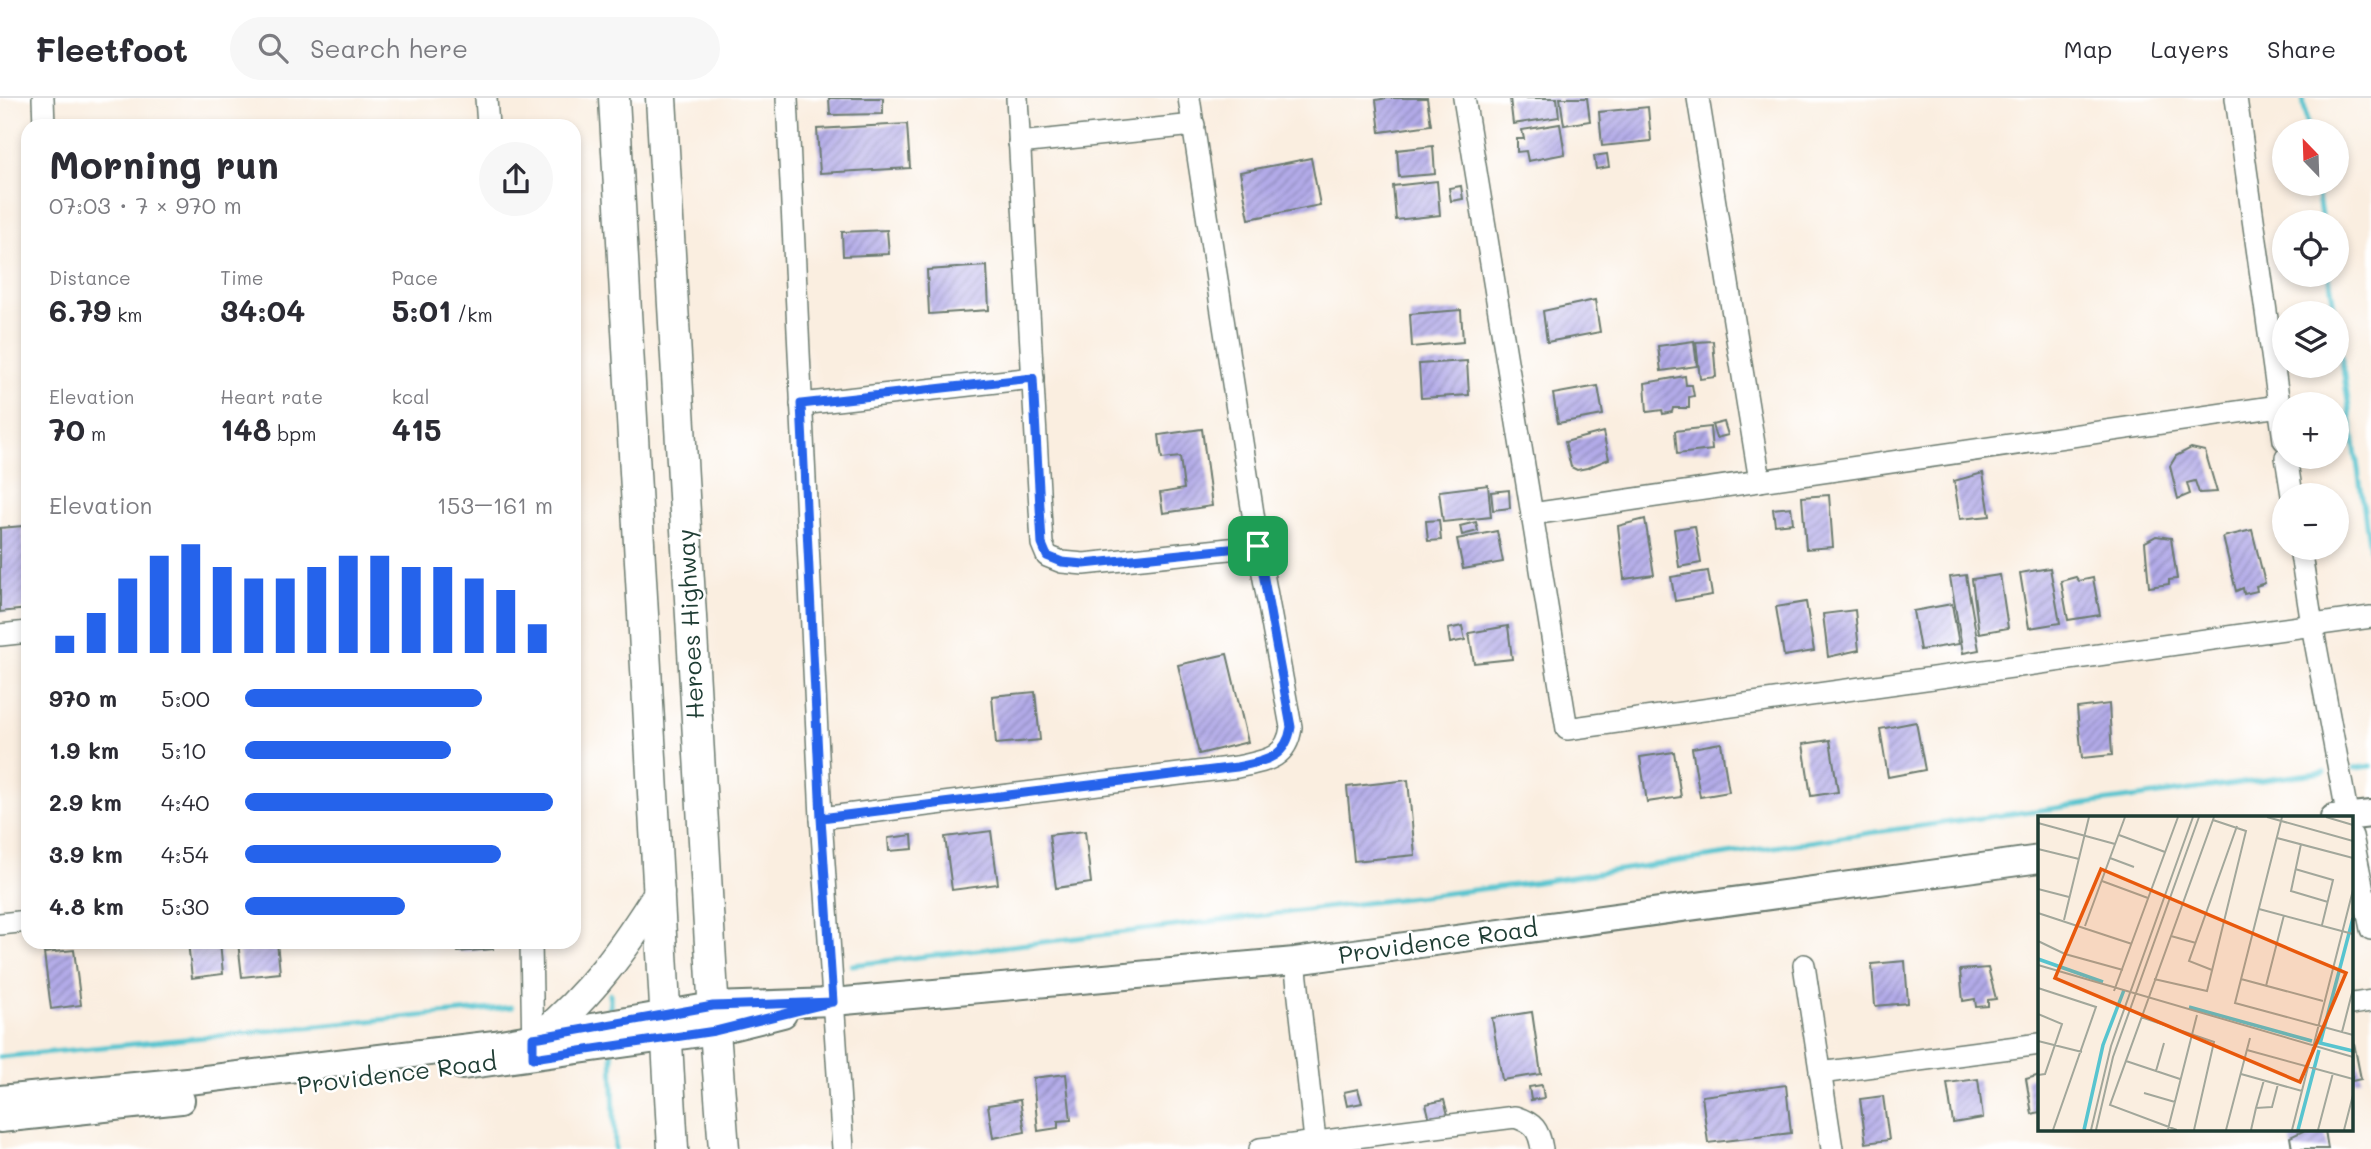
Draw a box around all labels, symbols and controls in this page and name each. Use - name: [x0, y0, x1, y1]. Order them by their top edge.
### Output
- search box: [230, 17, 720, 80]
- text: Fleetfoot: [35, 27, 188, 70]
- icon: search: [254, 29, 292, 67]
- text: Search here: [310, 31, 468, 65]
- text: Map: [2064, 33, 2112, 64]
- text: Layers: [2150, 33, 2229, 64]
- text: Share: [2267, 33, 2336, 64]
- north arrow: [2272, 119, 2348, 196]
- map controls: [2272, 119, 2349, 560]
- text: Morning run: [49, 139, 279, 189]
- button: share: [479, 142, 553, 216]
- text: 07:03 · 7 × 970 m: [49, 190, 242, 220]
- button: locate: [2272, 210, 2349, 287]
- text: Distance: [49, 265, 131, 290]
- text: Time: [220, 265, 264, 290]
- text: Pace: [392, 265, 438, 290]
- text: 6.79: [49, 290, 111, 330]
- text: 34:04: [220, 290, 305, 330]
- text: 5:01: [392, 290, 451, 330]
- button: layers: [2272, 301, 2349, 378]
- text: km: [111, 302, 142, 327]
- text: /km: [451, 302, 493, 327]
- text: Elevation: [49, 384, 134, 409]
- text: Heart rate: [220, 384, 323, 409]
- text: kcal: [392, 384, 430, 409]
- button: +: [2272, 392, 2349, 469]
- text: 70: [49, 409, 85, 449]
- text: 148: [220, 409, 271, 449]
- text: 415: [392, 409, 442, 449]
- text: m: [85, 421, 106, 446]
- text: bpm: [271, 421, 316, 446]
- button: −: [2272, 483, 2349, 560]
- text: Elevation: [49, 490, 152, 520]
- text: 153–161 m: [437, 490, 553, 520]
- pin: [1228, 516, 1288, 576]
- icon: arrive: [1239, 527, 1277, 565]
- street label: Heroes Highway: [669, 528, 710, 720]
- text: 970 m: [49, 683, 117, 713]
- text: 5:00: [161, 683, 210, 713]
- text: 1.9 km: [49, 735, 119, 765]
- text: 5:10: [161, 735, 206, 765]
- text: 2.9 km: [49, 787, 122, 817]
- text: 4:40: [161, 787, 209, 817]
- inset map: [2038, 816, 2354, 1132]
- text: 3.9 km: [49, 839, 123, 869]
- text: 4:54: [161, 839, 209, 869]
- text: 4.8 km: [49, 891, 124, 921]
- text: 5:30: [161, 891, 209, 921]
- street label: Providence Road: [1336, 911, 1539, 970]
- street label: Providence Road: [295, 1045, 498, 1100]

